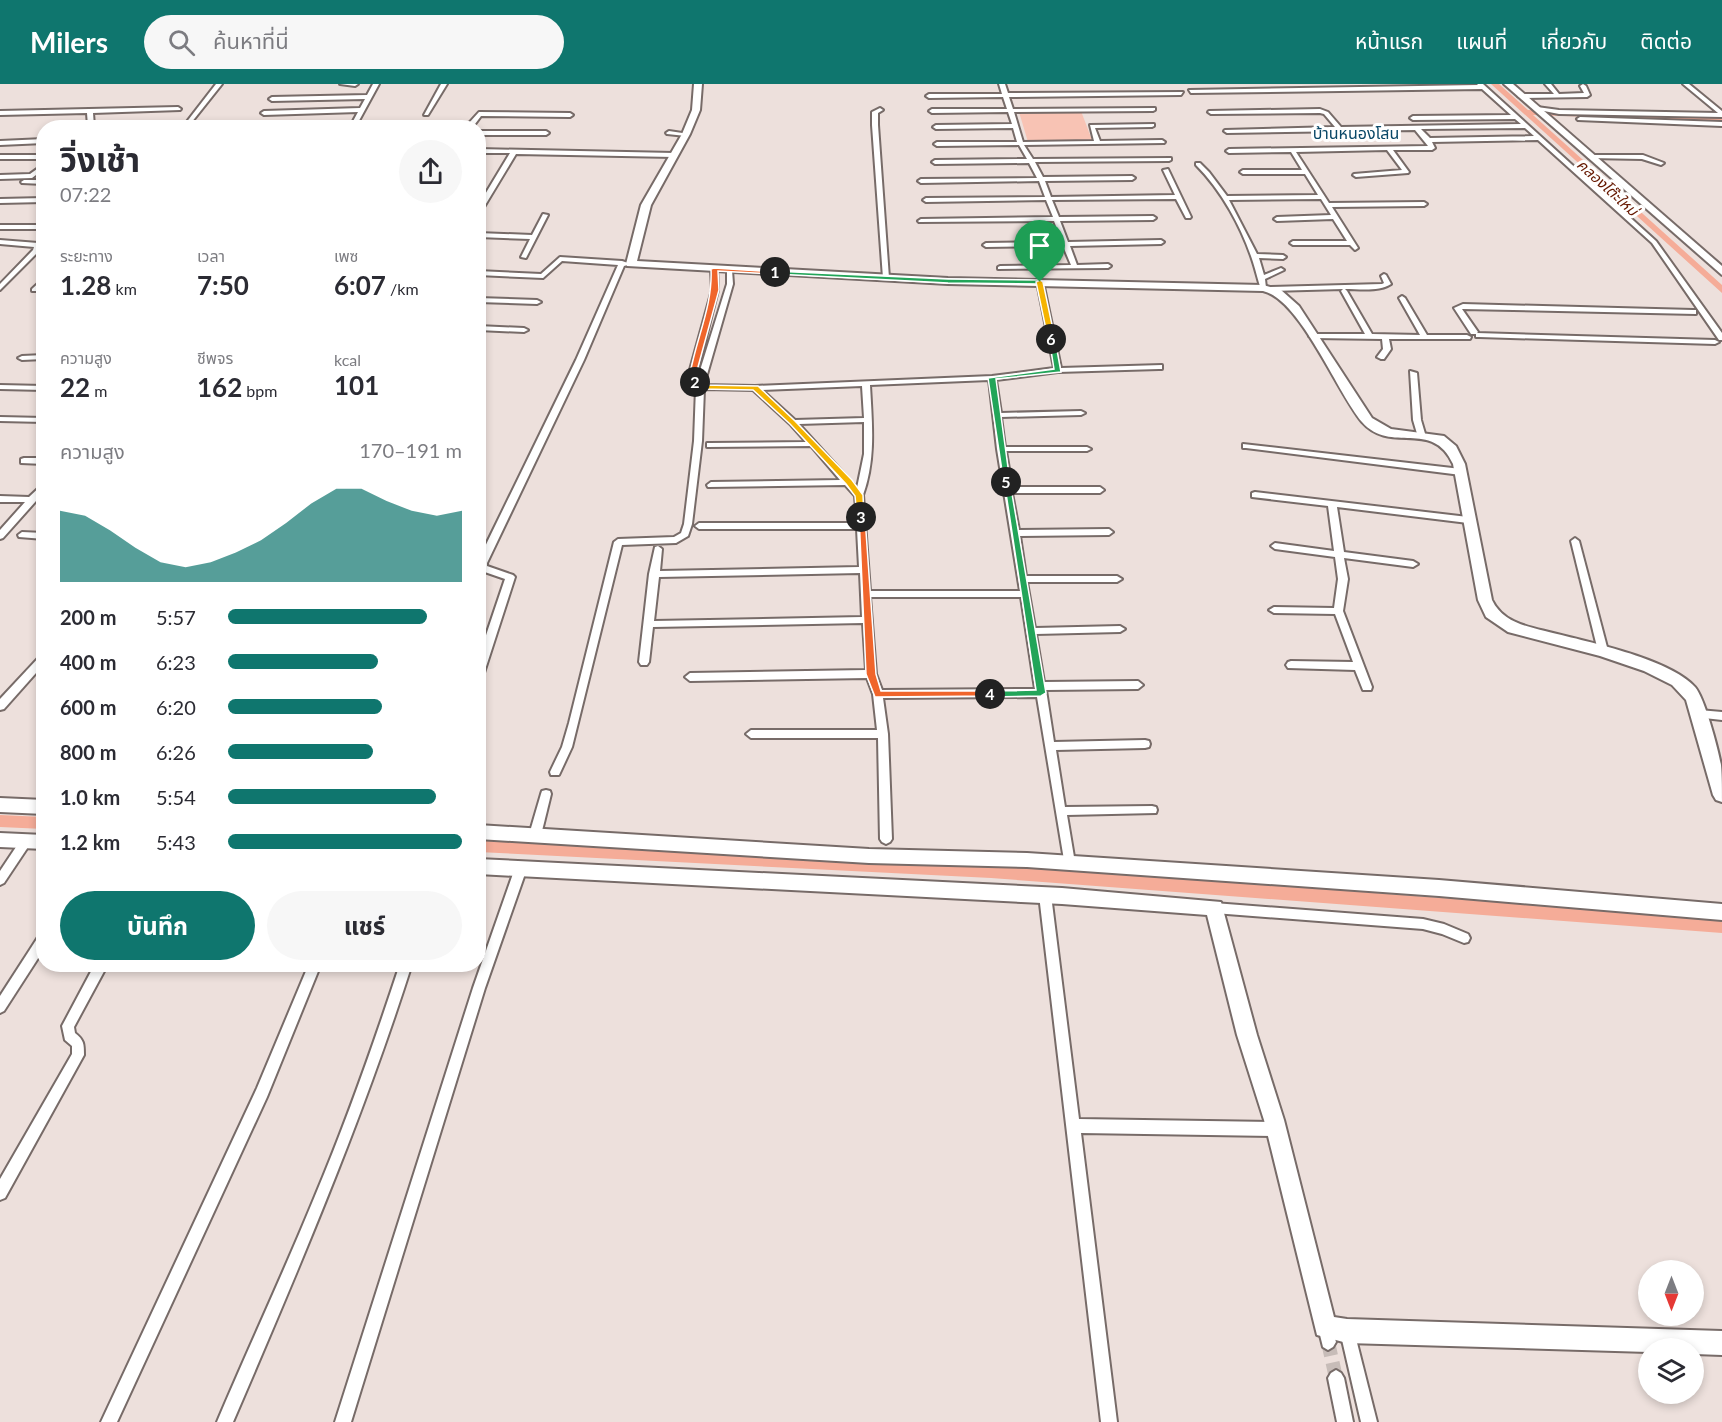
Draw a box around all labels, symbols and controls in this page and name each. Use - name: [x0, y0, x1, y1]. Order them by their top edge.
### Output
- search box: [144, 15, 564, 69]
- text: Milers: [30, 25, 108, 59]
- icon: search: [165, 26, 198, 59]
- text: ค้นหาที่นี่: [213, 27, 289, 54]
- text: หน้าแรก: [1355, 28, 1423, 53]
- text: แผนที่: [1456, 28, 1507, 53]
- text: เกี่ยวกับ: [1540, 28, 1607, 53]
- text: ติดต่อ: [1640, 28, 1692, 53]
- district label: บ้านหนองโสน: [1313, 123, 1399, 142]
- text: วิ่งเช้า: [60, 139, 140, 179]
- button: share: [399, 140, 462, 203]
- water label: คลองโต๊ะใหม่: [1574, 155, 1644, 220]
- text: 07:22: [60, 182, 111, 206]
- pin: [1014, 220, 1065, 282]
- icon: arrive: [1023, 229, 1056, 262]
- text: ระยะทาง: [60, 246, 113, 265]
- text: เวลา: [197, 246, 225, 265]
- text: เพซ: [334, 246, 358, 265]
- pin: 1: [760, 257, 790, 287]
- text: 1: [770, 262, 780, 281]
- text: 1.28: [60, 269, 111, 301]
- text: 7:50: [197, 269, 249, 301]
- text: 6:07: [334, 269, 386, 301]
- text: km: [111, 279, 137, 298]
- text: /km: [386, 279, 419, 298]
- pin: 6: [1036, 324, 1066, 354]
- text: 6: [1046, 329, 1056, 348]
- text: ความสูง: [60, 348, 112, 367]
- text: ชีพจร: [197, 348, 233, 367]
- text: kcal: [334, 350, 361, 369]
- pin: 2: [680, 367, 710, 397]
- text: 101: [334, 369, 379, 401]
- text: 22: [60, 371, 90, 403]
- text: 162: [197, 371, 242, 403]
- text: 2: [690, 372, 700, 391]
- text: m: [90, 381, 107, 400]
- text: bpm: [242, 381, 277, 400]
- text: 170–191 m: [359, 438, 462, 462]
- text: ความสูง: [60, 439, 125, 463]
- pin: 5: [991, 467, 1021, 497]
- text: 5: [1001, 472, 1011, 491]
- pin: 3: [846, 502, 876, 532]
- text: 3: [856, 507, 866, 526]
- text: 200 m: [60, 605, 116, 629]
- text: 5:57: [156, 605, 196, 629]
- text: 400 m: [60, 650, 116, 674]
- text: 6:23: [156, 650, 196, 674]
- pin: 4: [975, 679, 1005, 709]
- text: 4: [985, 684, 995, 703]
- text: 600 m: [60, 695, 116, 719]
- text: 6:20: [156, 695, 196, 719]
- text: 800 m: [60, 740, 116, 764]
- text: 6:26: [156, 740, 196, 764]
- text: 1.0 km: [60, 785, 120, 809]
- text: 5:54: [156, 785, 196, 809]
- text: 1.2 km: [60, 830, 120, 854]
- text: 5:43: [156, 830, 196, 854]
- button: บันทึก: [60, 891, 255, 960]
- button: แชร์: [267, 891, 462, 960]
- north arrow: [1638, 1260, 1704, 1326]
- map controls: [1638, 1260, 1704, 1404]
- button: layers: [1638, 1338, 1704, 1404]

